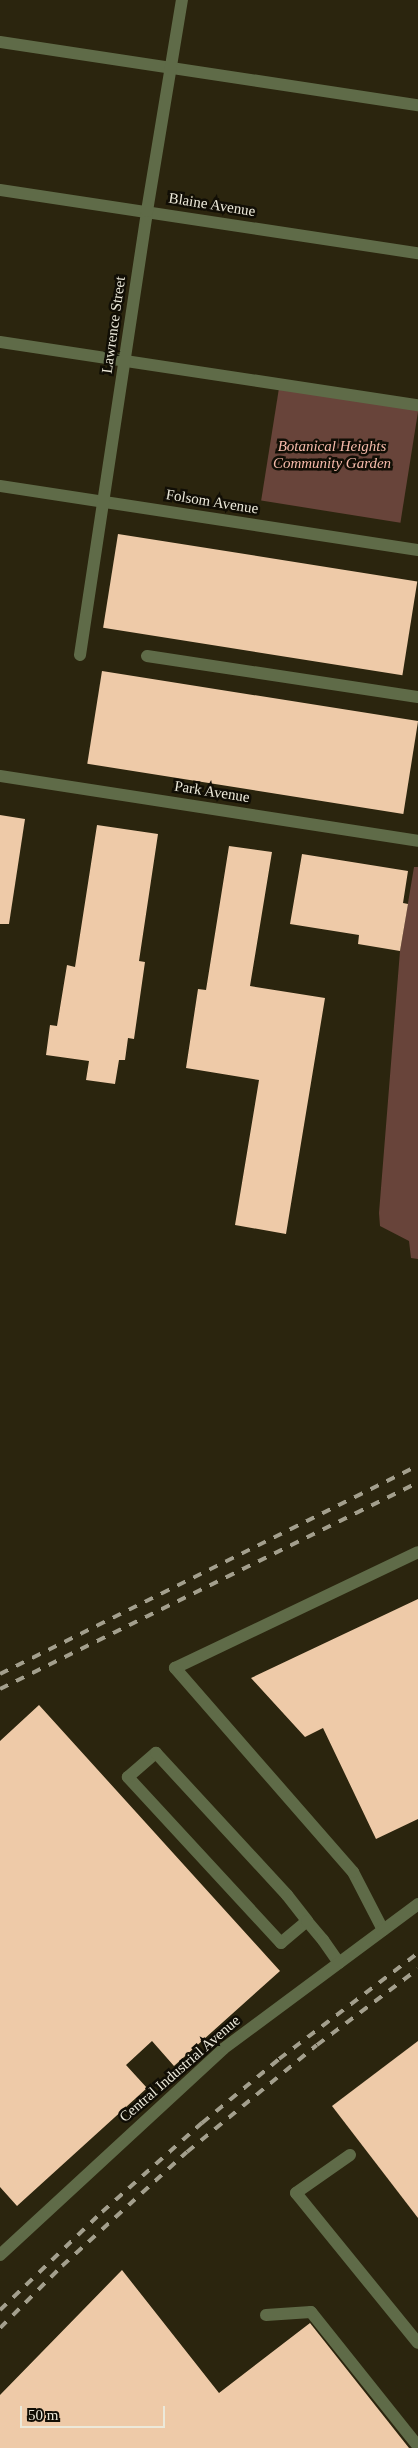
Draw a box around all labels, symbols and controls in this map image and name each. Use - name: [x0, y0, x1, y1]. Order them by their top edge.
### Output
- street label: Blaine Avenue: [167, 189, 257, 221]
- street label: Lawrence Street: [98, 275, 130, 375]
- park label: Botanical Heights Community Garden: [273, 437, 391, 472]
- street label: Folsom Avenue: [164, 486, 260, 518]
- street label: Park Avenue: [173, 777, 251, 807]
- street label: Central Industrial Avenue: [116, 2011, 244, 2127]
- scale bar: [22, 2396, 168, 2428]
- text: 50 m: [28, 2407, 58, 2423]

